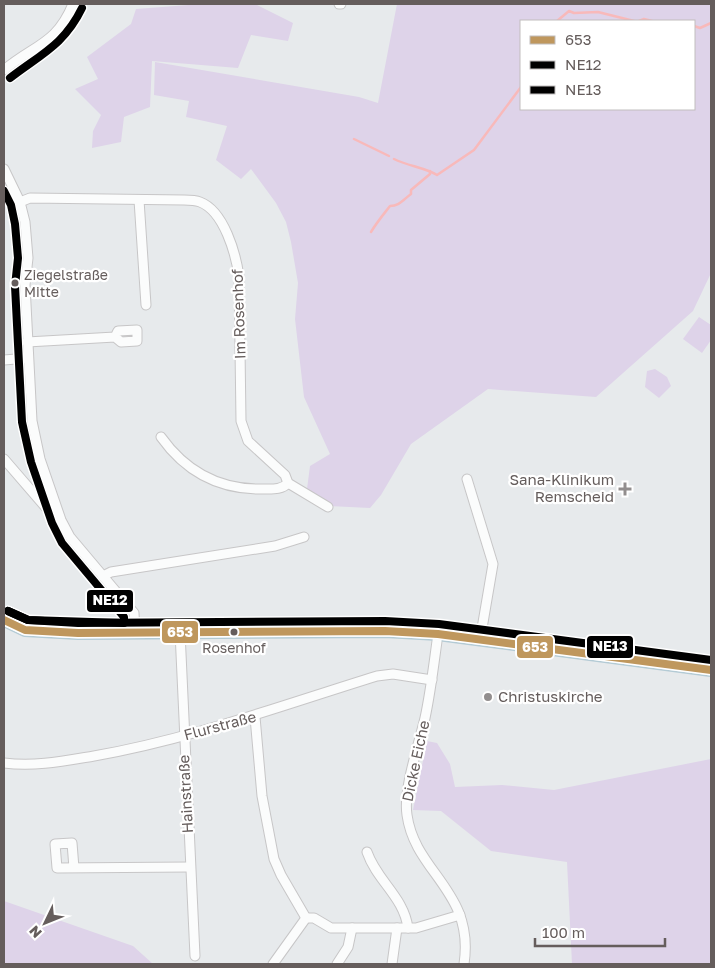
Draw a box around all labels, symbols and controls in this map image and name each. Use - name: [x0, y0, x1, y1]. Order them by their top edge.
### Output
- legend: [520, 20, 695, 110]
- text: 653: [565, 30, 592, 48]
- text: NE12: [565, 55, 602, 73]
- text: NE13: [565, 80, 602, 98]
- place label: Ziegelstraße Mitte: [24, 266, 108, 300]
- street label: Im Rosenhof: [227, 268, 249, 359]
- marker: Ziegelstraße Mitte: [10, 278, 20, 288]
- place label: Sana-Klinikum Remscheid: [509, 470, 614, 505]
- marker: Sana-Klinikum Remscheid: [618, 482, 632, 496]
- line badge: NE12: [86, 589, 134, 613]
- text: NE12: [92, 591, 128, 608]
- line badge: 653: [161, 620, 199, 644]
- text: 653: [167, 623, 193, 640]
- marker: Rosenhof: [229, 627, 239, 637]
- line badge: 653: [516, 635, 554, 659]
- line badge: NE13: [586, 635, 634, 659]
- text: NE13: [592, 637, 628, 654]
- text: 653: [522, 638, 548, 655]
- place label: Rosenhof: [202, 639, 266, 656]
- place label: Christuskirche: [498, 687, 603, 705]
- marker: Christuskirche: [482, 691, 494, 703]
- street label: Flurstraße: [182, 707, 258, 743]
- street label: Dicke Eiche: [398, 718, 432, 803]
- street label: Hainstraße: [174, 754, 196, 834]
- north arrow: [20, 898, 70, 948]
- scale bar: [535, 916, 665, 948]
- text: N: [25, 923, 45, 942]
- text: 100 m: [542, 923, 585, 941]

